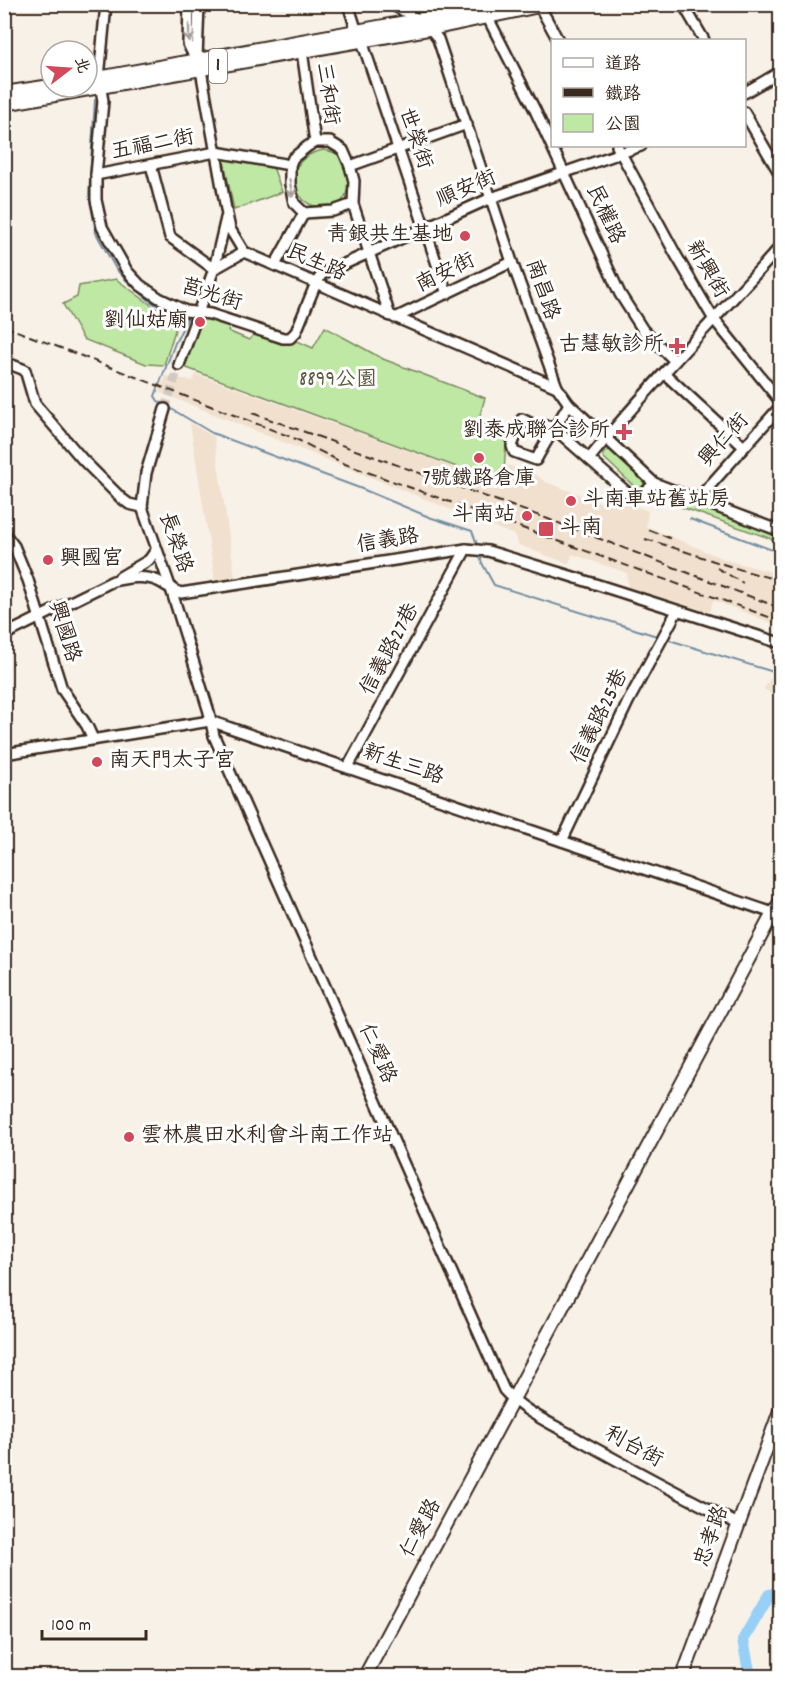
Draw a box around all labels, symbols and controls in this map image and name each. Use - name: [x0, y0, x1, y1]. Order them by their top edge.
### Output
- one-way arrow: [183, 23, 194, 43]
- north arrow: [39, 39, 99, 99]
- legend: [551, 39, 746, 147]
- road number: 1: [209, 49, 227, 83]
- text: 道路: [605, 53, 641, 78]
- text: 北: [68, 54, 94, 76]
- street label: 三和街: [307, 61, 345, 127]
- text: 鐵路: [605, 83, 641, 108]
- street label: 世榮街: [390, 104, 438, 174]
- text: 公園: [605, 113, 641, 138]
- street label: 五福二街: [109, 123, 197, 169]
- street label: 順安街: [432, 164, 502, 216]
- one-way arrow: [286, 178, 297, 197]
- street label: 民權路: [577, 180, 631, 250]
- place label: 青銀共生基地: [327, 221, 453, 251]
- marker: 青銀共生基地: [458, 229, 472, 243]
- street label: 新興街: [677, 235, 735, 305]
- street label: 民生路: [281, 238, 351, 290]
- street label: 南安街: [411, 247, 481, 301]
- street label: 南昌路: [517, 255, 565, 325]
- street label: 莒光街: [176, 272, 246, 320]
- place label: 劉仙姑廟: [104, 307, 188, 337]
- marker: 劉仙姑廟: [193, 315, 207, 329]
- place label: 古慧敏診所: [559, 331, 664, 361]
- marker: 古慧敏診所: [668, 337, 686, 355]
- park label: 8899公園: [299, 366, 377, 396]
- street label: 興仁街: [693, 408, 757, 474]
- place label: 劉泰成聯合診所: [463, 417, 610, 447]
- marker: 劉泰成聯合診所: [615, 423, 633, 441]
- marker: 7號鐵路倉庫: [472, 451, 486, 465]
- place label: 7號鐵路倉庫: [422, 465, 536, 495]
- place label: 斗南車站舊站房: [583, 486, 730, 516]
- marker: 斗南車站舊站房: [564, 494, 578, 508]
- place label: 斗南站: [452, 501, 515, 531]
- street label: 長榮路: [150, 508, 198, 578]
- marker: 斗南站: [520, 509, 534, 523]
- place label: 斗南: [560, 514, 602, 544]
- marker: 斗南: [537, 520, 555, 538]
- street label: 信義路: [355, 522, 421, 562]
- place label: 興國宮: [60, 545, 123, 575]
- marker: 興國宮: [41, 553, 55, 567]
- street label: 興國路: [39, 597, 87, 667]
- street label: 信義路27巷: [354, 598, 428, 702]
- street label: 信義路25巷: [565, 664, 637, 770]
- street label: 新生三路: [358, 738, 448, 794]
- place label: 南天門太子宮: [109, 747, 235, 777]
- marker: 南天門太子宮: [90, 755, 104, 769]
- street label: 仁愛路: [349, 1019, 403, 1089]
- place label: 雲林農田水利會斗南工作站: [141, 1122, 393, 1152]
- marker: 雲林農田水利會斗南工作站: [122, 1130, 136, 1144]
- street label: 利台街: [598, 1420, 668, 1476]
- street label: 仁愛路: [394, 1494, 450, 1564]
- street label: 忠孝路: [689, 1502, 737, 1572]
- scale bar: [42, 1603, 146, 1641]
- text: 100 m: [51, 1614, 91, 1639]

